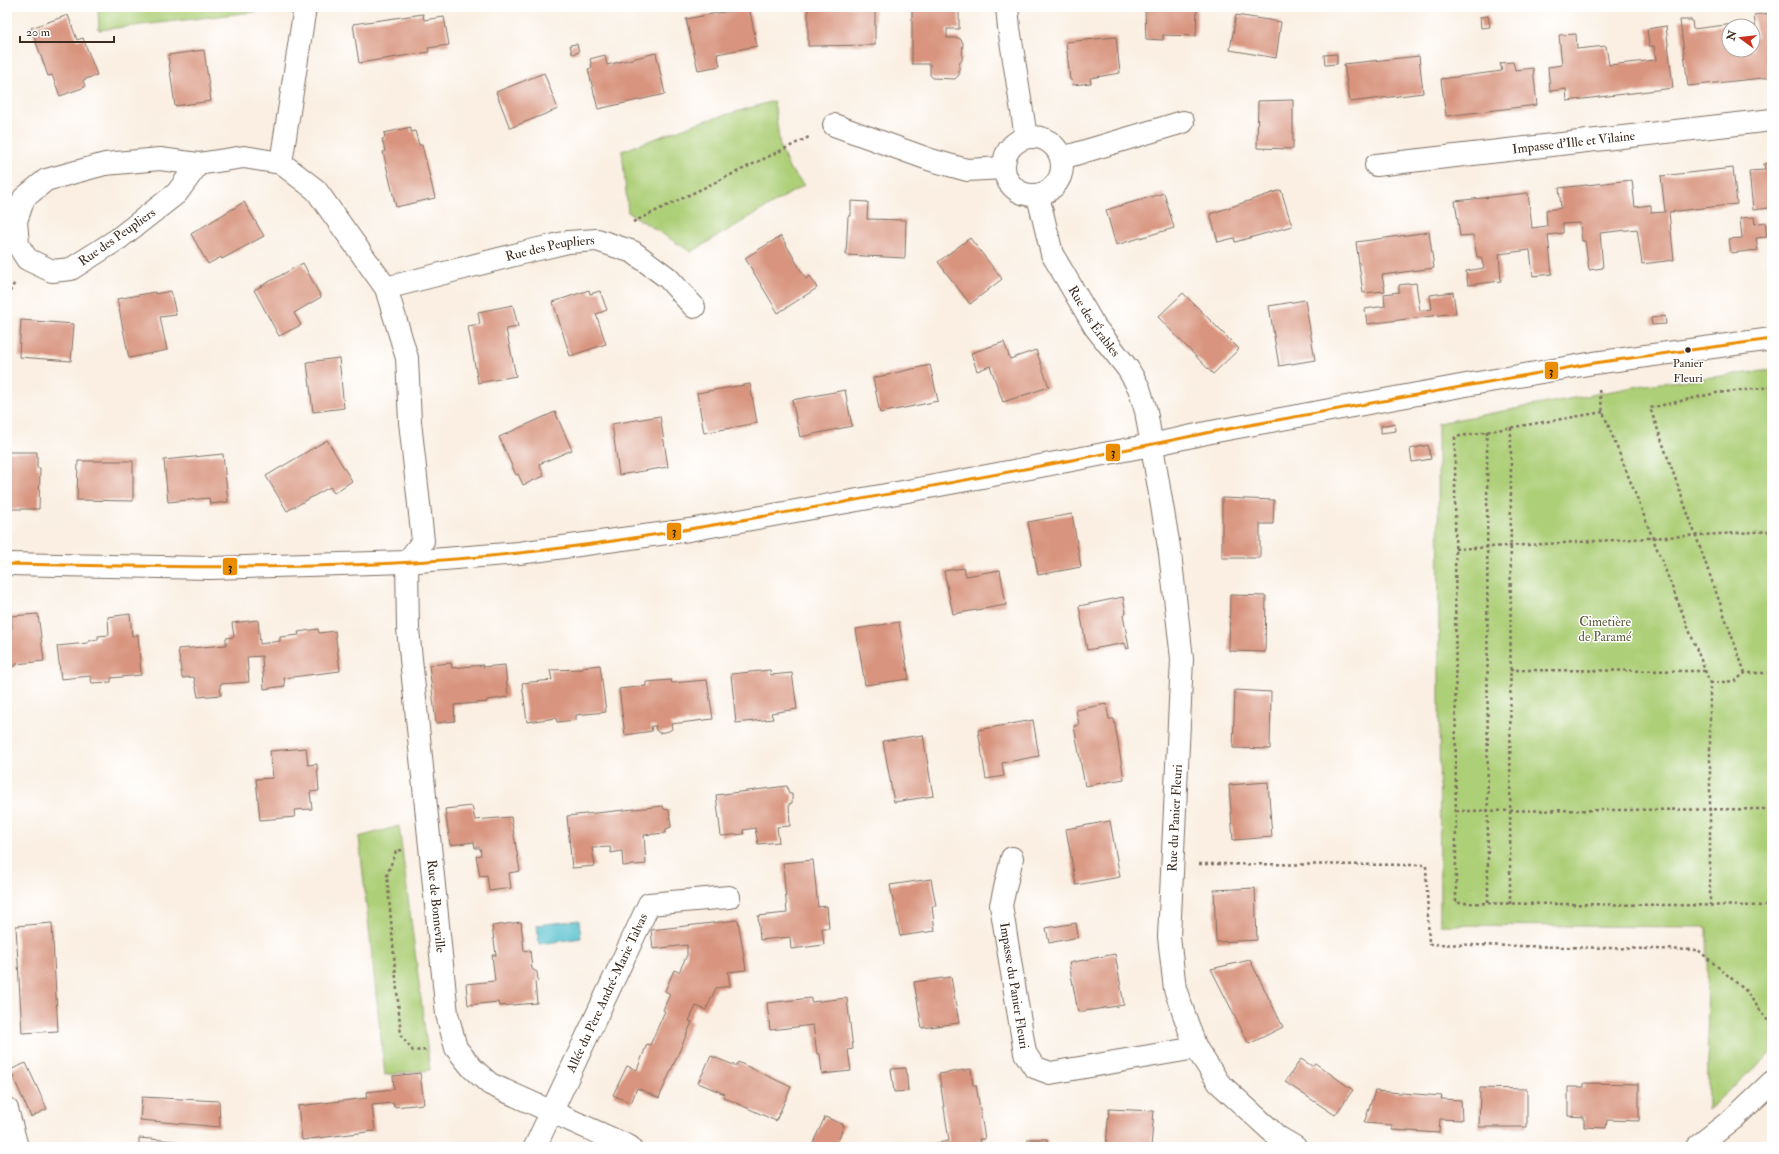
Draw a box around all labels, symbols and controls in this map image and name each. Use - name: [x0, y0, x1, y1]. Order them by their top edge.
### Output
- scale bar: [20, 18, 114, 44]
- north arrow: [1721, 18, 1761, 58]
- text: 20 m: [26, 25, 51, 40]
- text: N: [1724, 28, 1740, 43]
- street label: Impasse d'Ille et Vilaine: [1511, 128, 1637, 157]
- street label: Rue des Peupliers: [75, 204, 160, 270]
- street label: Rue des Peupliers: [504, 232, 596, 265]
- street label: Rue des Érables: [1064, 283, 1124, 360]
- marker: Panier Fleuri: [1683, 345, 1693, 355]
- place label: Panier Fleuri: [1673, 356, 1704, 386]
- line badge: 3: [1544, 361, 1559, 380]
- text: 3: [1549, 365, 1553, 378]
- line badge: 3: [1105, 443, 1121, 462]
- text: 3: [1111, 446, 1115, 459]
- line badge: 3: [666, 522, 682, 541]
- text: 3: [672, 525, 676, 538]
- line badge: 3: [222, 557, 238, 576]
- text: 3: [228, 561, 232, 574]
- park label: Cimetière de Paramé: [1579, 614, 1632, 645]
- street label: Rue du Panier Fleuri: [1164, 763, 1186, 872]
- street label: Rue de Bonneville: [423, 859, 449, 954]
- street label: Allée du Père André-Marie Talvas: [563, 910, 652, 1076]
- street label: Impasse du Panier Fleuri: [996, 921, 1032, 1051]

